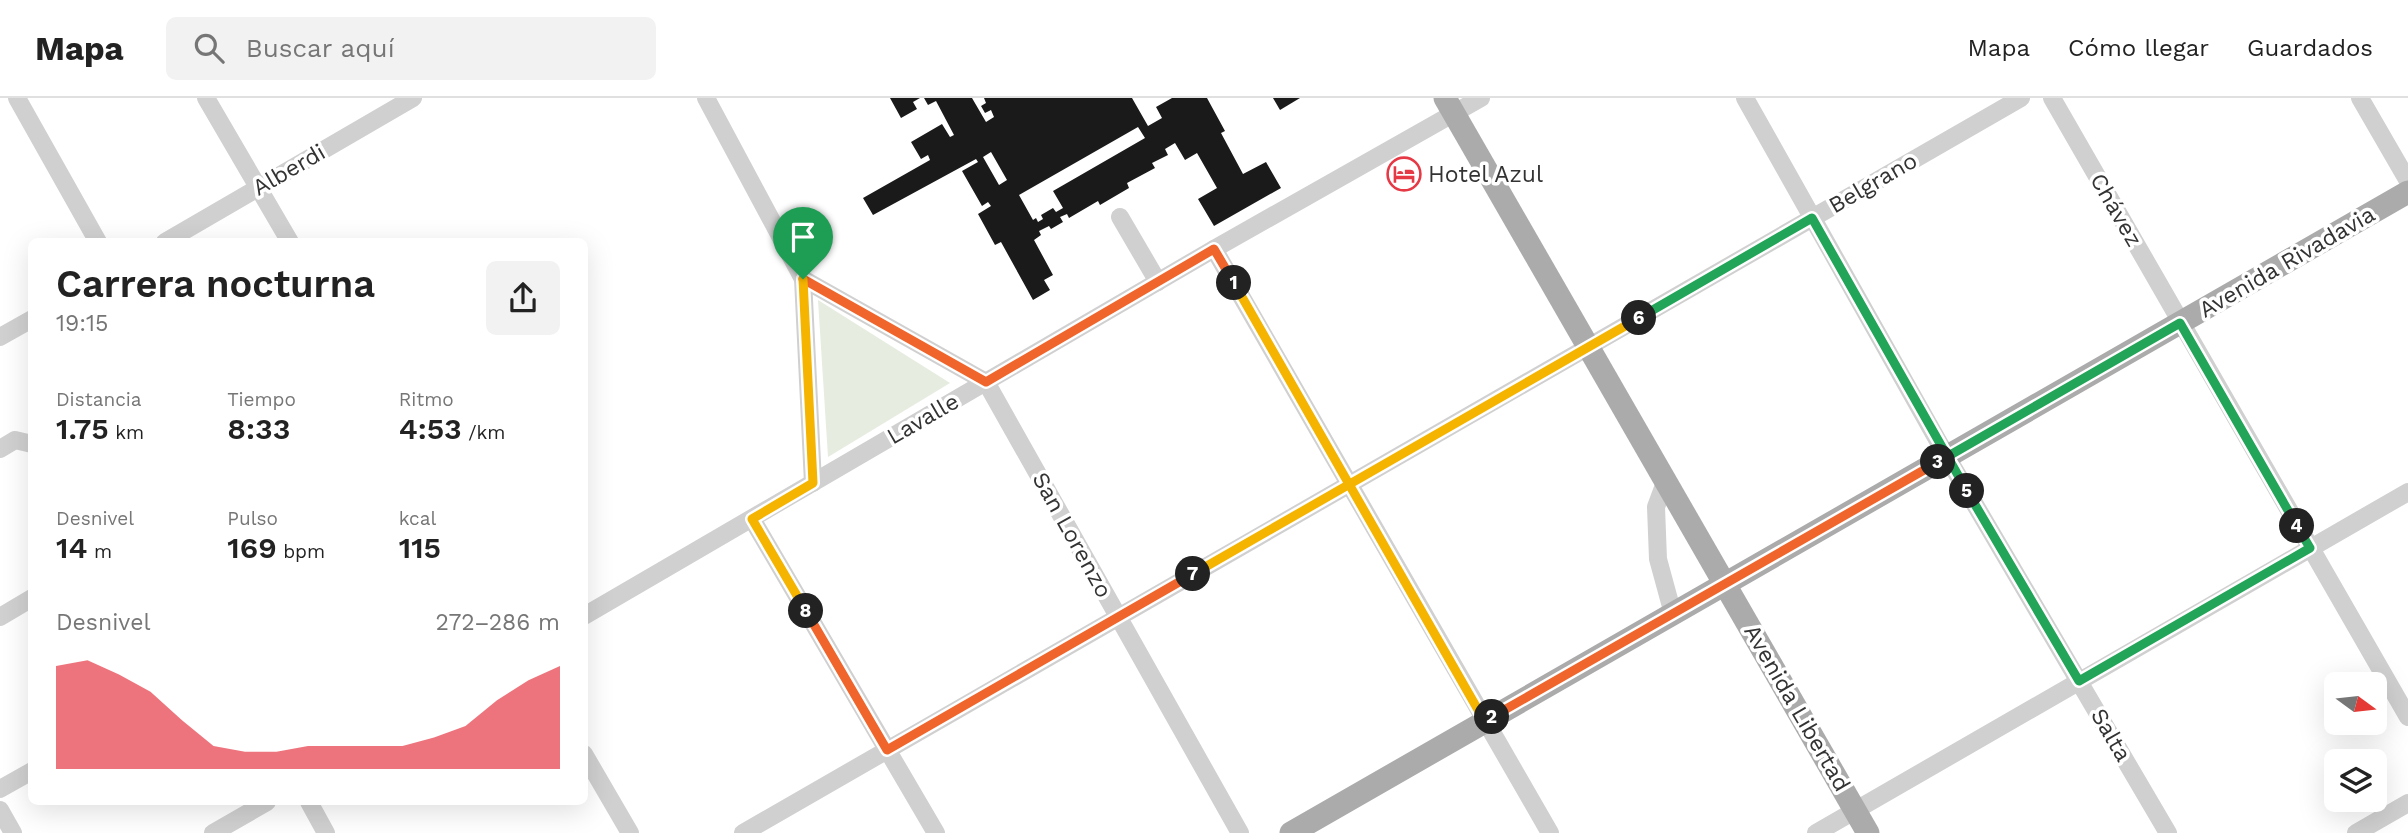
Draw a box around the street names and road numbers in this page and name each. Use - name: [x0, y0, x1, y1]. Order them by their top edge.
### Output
- street label: Alberdi: [248, 138, 330, 202]
- street label: Belgrano: [1824, 147, 1922, 219]
- street label: Chávez: [2084, 169, 2148, 251]
- street label: Avenida Rivadavia: [2194, 201, 2380, 323]
- street label: Lavalle: [882, 388, 964, 450]
- street label: San Lorenzo: [1026, 468, 1118, 602]
- street label: Avenida Libertad: [1738, 620, 1856, 796]
- street label: Salta: [2085, 704, 2137, 766]

